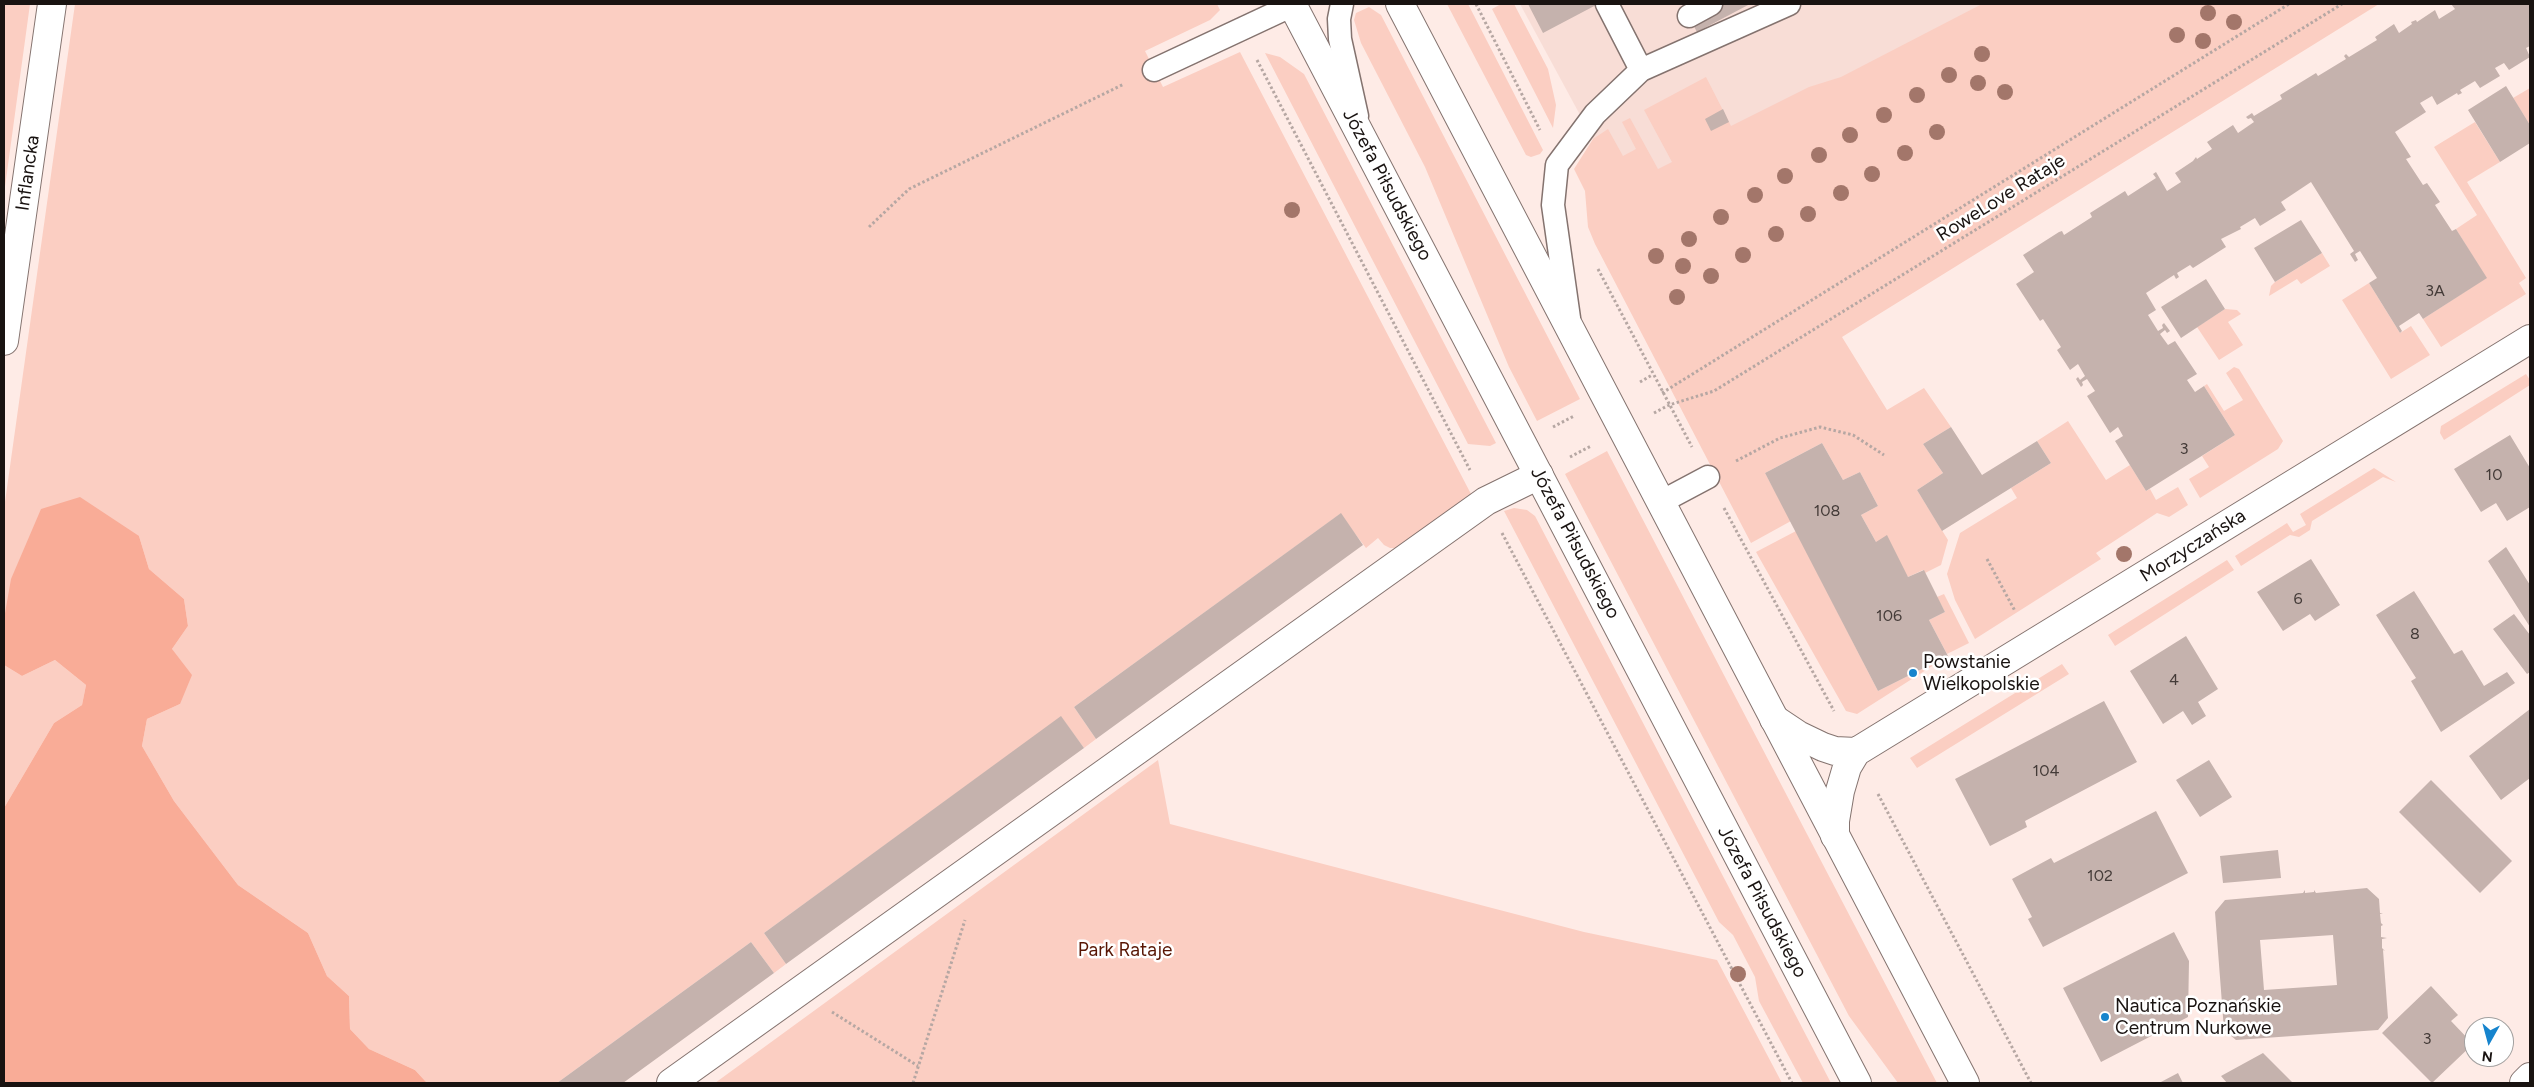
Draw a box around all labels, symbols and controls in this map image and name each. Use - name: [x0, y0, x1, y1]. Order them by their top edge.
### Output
- street label: Józefa Piłsudskiego: [1337, 105, 1437, 265]
- street label: Inflancka: [11, 134, 45, 212]
- street label: RoweLove Rataje: [1933, 149, 2069, 247]
- house number: 3A: [2425, 281, 2445, 301]
- house number: 3: [2180, 439, 2188, 459]
- street label: Józefa Piłsudskiego: [1525, 463, 1625, 623]
- house number: 10: [2486, 465, 2502, 485]
- house number: 108: [1814, 501, 1840, 521]
- street label: Morzyczańska: [2136, 505, 2250, 587]
- house number: 6: [2293, 589, 2303, 609]
- house number: 106: [1876, 606, 1902, 626]
- house number: 8: [2410, 624, 2420, 644]
- place label: Powstanie Wielkopolskie: [1923, 651, 2040, 695]
- marker: Powstanie Wielkopolskie: [1907, 667, 1919, 679]
- house number: 4: [2169, 670, 2179, 690]
- house number: 104: [2033, 761, 2059, 781]
- street label: Józefa Piłsudskiego: [1712, 822, 1812, 982]
- house number: 102: [2087, 866, 2113, 886]
- park label: Park Rataje: [1078, 939, 1172, 961]
- place label: Nautica Poznańskie Centrum Nurkowe: [2115, 995, 2281, 1039]
- marker: Nautica Poznańskie Centrum Nurkowe: [2099, 1011, 2111, 1023]
- north arrow: [2464, 1017, 2514, 1067]
- house number: 3: [2423, 1029, 2431, 1049]
- text: N: [2481, 1047, 2494, 1065]

